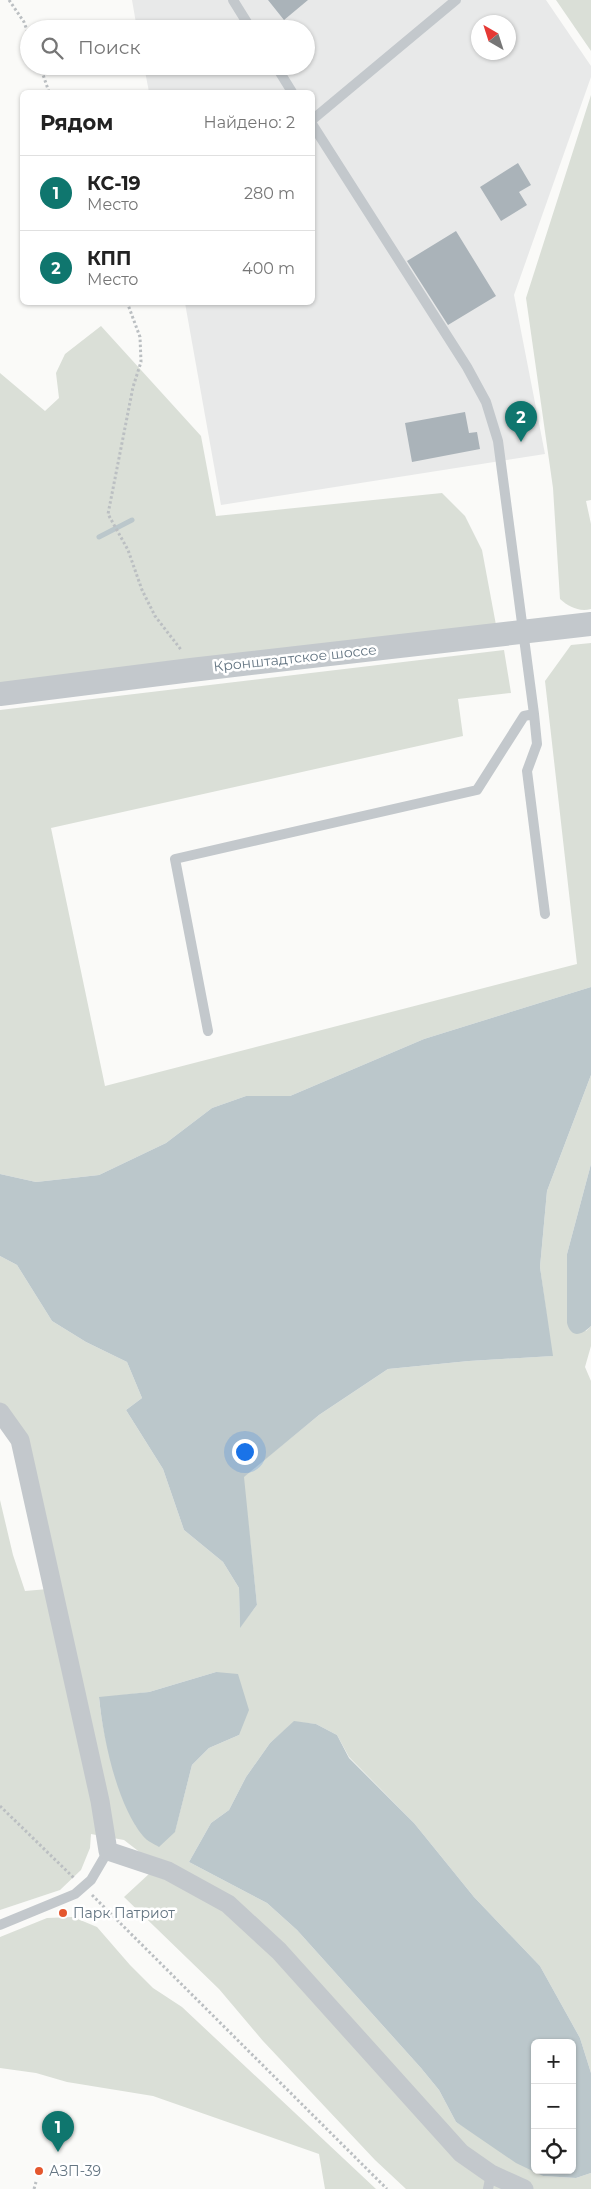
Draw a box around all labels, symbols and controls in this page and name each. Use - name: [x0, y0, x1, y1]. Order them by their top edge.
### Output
- north arrow: [471, 15, 516, 60]
- search box: [20, 20, 315, 75]
- icon: search: [38, 34, 66, 62]
- text: Поиск: [78, 36, 141, 59]
- text: Рядом: [40, 110, 113, 135]
- text: Найдено: 2: [204, 113, 295, 132]
- text: КС-19: [87, 172, 141, 195]
- text: 1: [53, 184, 59, 203]
- text: 280 m: [244, 184, 295, 203]
- text: Место: [87, 195, 139, 214]
- text: КПП: [87, 247, 131, 270]
- text: 2: [51, 259, 61, 278]
- text: 400 m: [242, 259, 295, 278]
- text: Место: [87, 270, 139, 289]
- pin: 2: [505, 401, 537, 442]
- street label: Кронштадтское шоссе: [213, 640, 377, 676]
- your location: [232, 1439, 258, 1465]
- place label: Парк Патриот: [73, 1904, 175, 1922]
- marker: Парк Патриот: [57, 1907, 69, 1919]
- map controls: [531, 2039, 576, 2174]
- button: +: [531, 2039, 576, 2084]
- button: −: [531, 2084, 576, 2129]
- pin: 1: [42, 2111, 74, 2152]
- button: locate: [531, 2129, 576, 2174]
- place label: АЗП-39: [49, 2162, 101, 2180]
- marker: АЗП-39: [33, 2165, 45, 2177]

